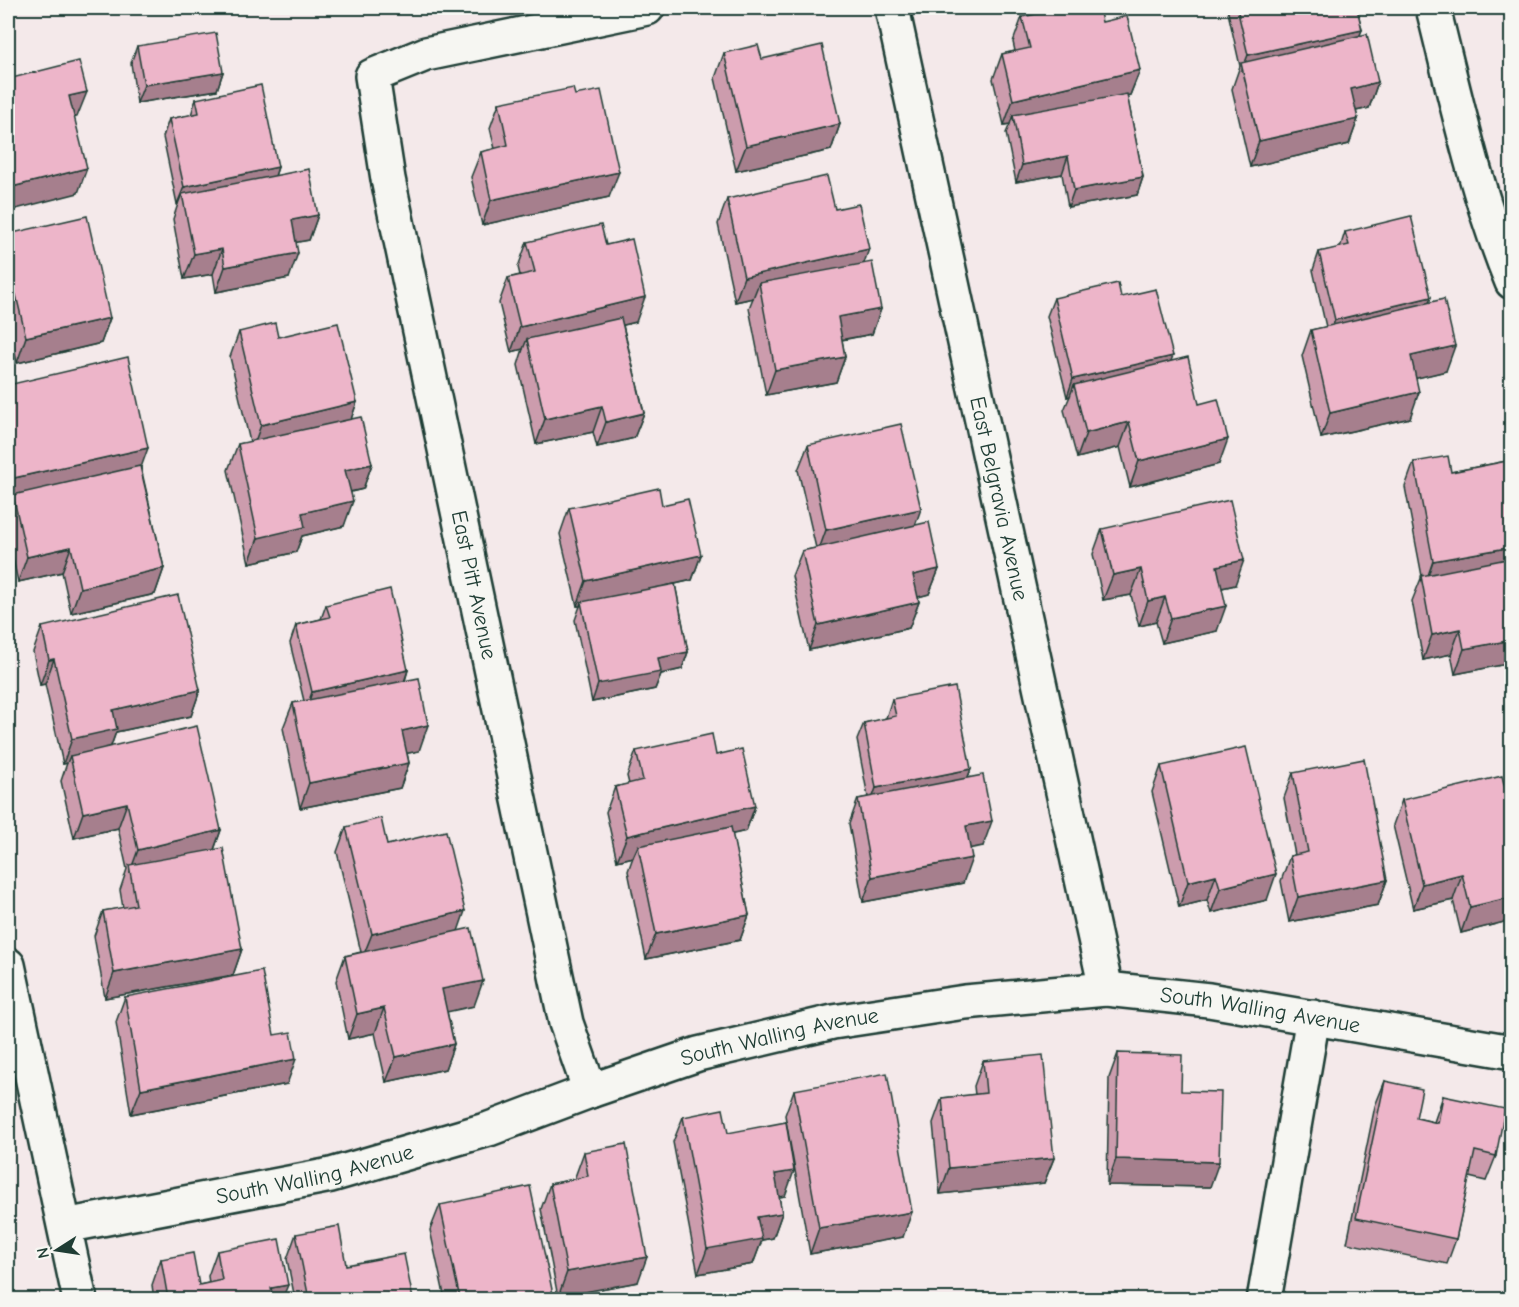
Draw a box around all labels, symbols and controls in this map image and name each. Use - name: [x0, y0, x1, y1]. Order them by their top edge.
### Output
- street label: East Belgravia Avenue: [964, 394, 1034, 603]
- street label: East Pitt Avenue: [446, 508, 502, 662]
- street label: South Walling Avenue: [1159, 982, 1362, 1039]
- street label: South Walling Avenue: [677, 1002, 880, 1072]
- street label: South Walling Avenue: [214, 1139, 417, 1210]
- north arrow: [27, 1220, 87, 1280]
- text: N: [33, 1246, 53, 1260]

